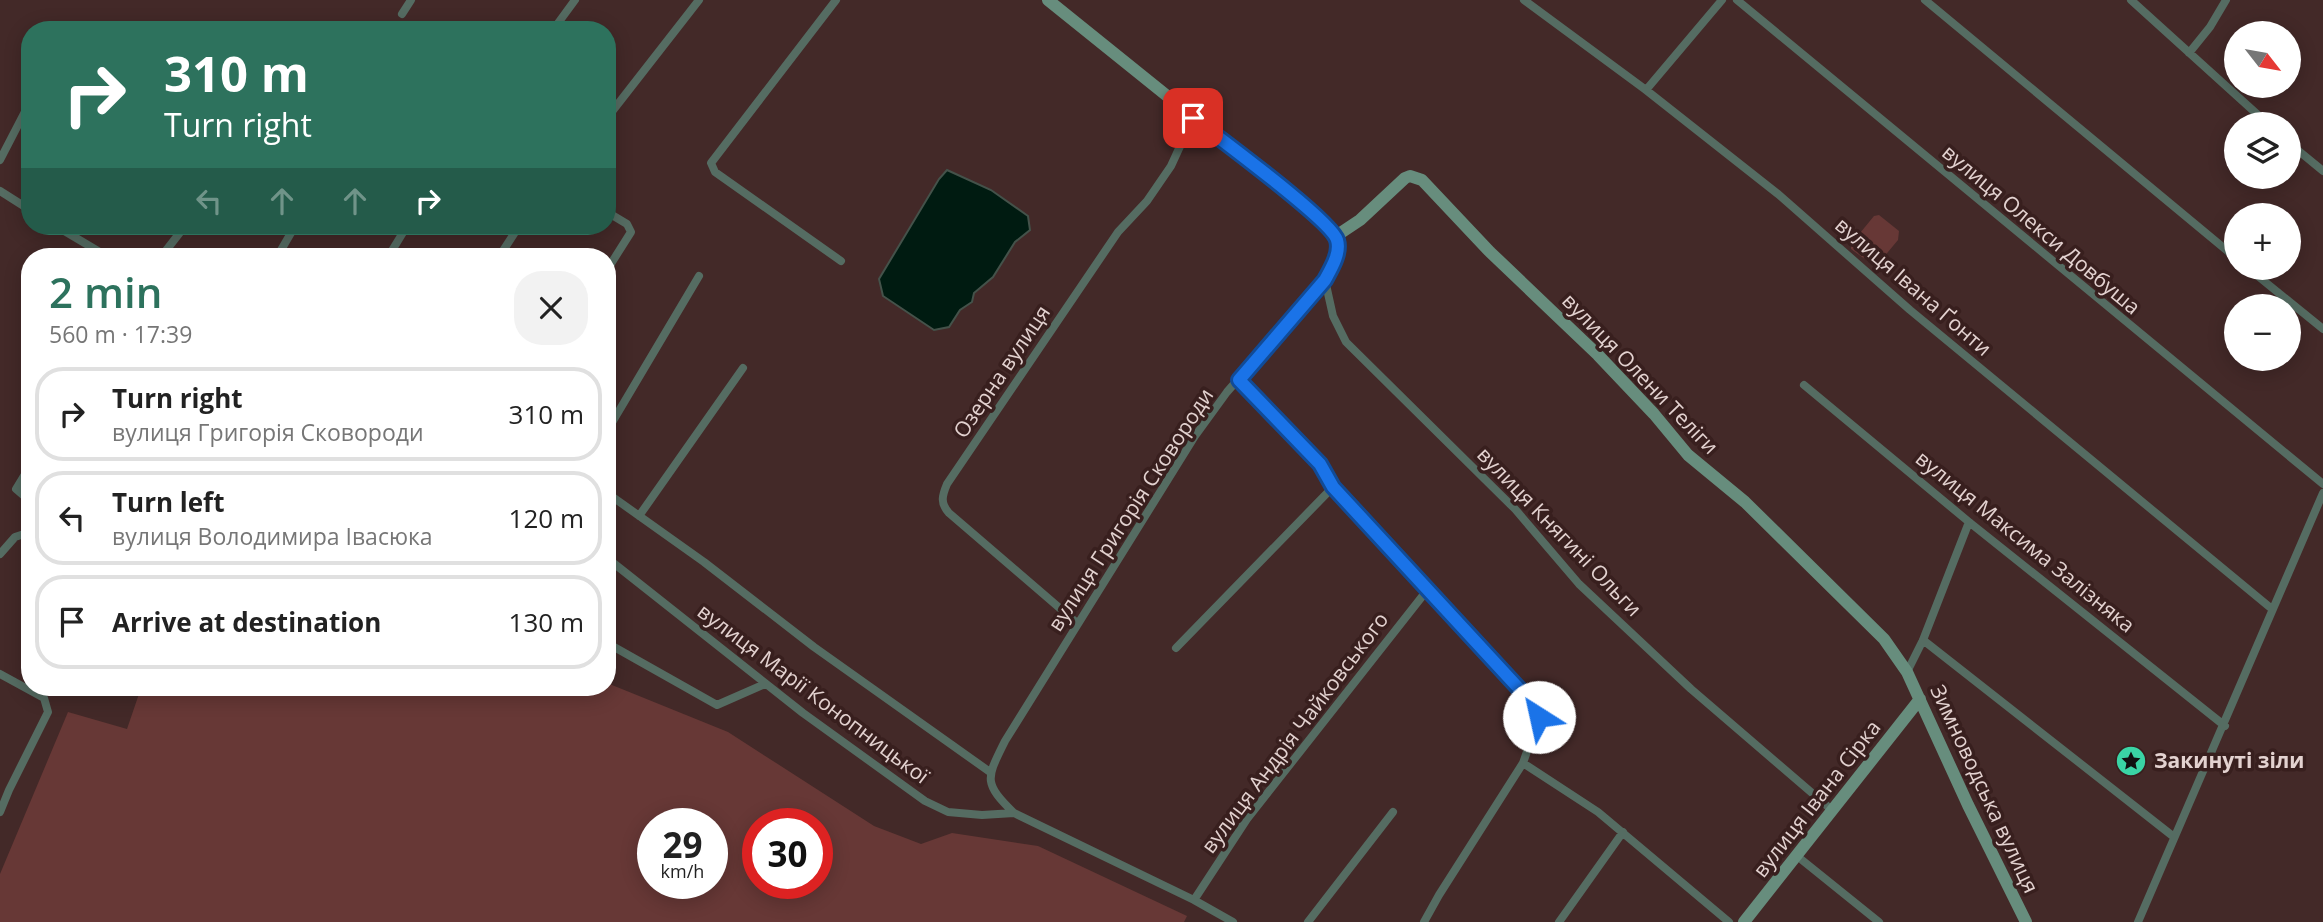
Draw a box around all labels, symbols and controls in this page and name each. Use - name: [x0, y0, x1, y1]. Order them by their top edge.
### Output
- north arrow: [2224, 21, 2301, 98]
- map controls: [2224, 21, 2301, 371]
- text: 310 m: [164, 40, 309, 106]
- icon: right: [49, 49, 140, 140]
- pin: [1163, 88, 1223, 148]
- icon: arrive: [1174, 99, 1212, 137]
- text: Turn right: [164, 103, 312, 146]
- button: layers: [2224, 112, 2301, 189]
- street label: вулиця Олекси Довбуша: [1937, 138, 2147, 320]
- icon: left: [190, 182, 228, 220]
- icon: ahead: [263, 182, 301, 220]
- icon: ahead: [336, 182, 374, 220]
- icon: right: [409, 182, 447, 220]
- button: +: [2224, 203, 2301, 280]
- street label: вулиця Івана Ґонти: [1830, 211, 1998, 362]
- text: 2 min: [49, 263, 162, 320]
- button: close: [514, 271, 588, 345]
- street label: вулиця Олени Теліги: [1556, 287, 1725, 460]
- button: −: [2224, 294, 2301, 371]
- street label: Озерна вулиця: [946, 300, 1056, 443]
- text: 560 m · 17:39: [49, 318, 192, 350]
- text: Turn right: [112, 380, 243, 416]
- street label: вулиця Григорія Сковороди: [1041, 383, 1219, 636]
- icon: right: [53, 395, 91, 433]
- text: 310 m: [509, 396, 584, 432]
- text: вулиця Григорія Сковороди: [112, 416, 424, 448]
- street label: вулиця Княгині Ольги: [1471, 440, 1648, 622]
- street label: вулиця Максима Залізняка: [1910, 444, 2141, 638]
- text: Turn left: [112, 484, 224, 520]
- icon: left: [53, 499, 91, 537]
- text: 120 m: [509, 500, 584, 536]
- text: вулиця Володимира Івасюка: [112, 520, 433, 552]
- street label: вулиця Марії Конопницької: [692, 597, 936, 790]
- icon: arrive: [53, 603, 91, 641]
- text: Arrive at destination: [112, 604, 381, 640]
- text: 130 m: [509, 604, 584, 640]
- street label: вулиця Андрія Чайковського: [1194, 606, 1394, 859]
- position arrow: [1502, 680, 1576, 754]
- street label: Зимноводська вулиця: [1924, 680, 2046, 897]
- street label: вулиця Івана Сірка: [1746, 714, 1886, 883]
- place icon: Закинуті зіли: [2114, 744, 2148, 778]
- place label: Закинуті зіли: [2154, 746, 2305, 774]
- speed limit sign: 30: [742, 808, 833, 899]
- text: 29: [662, 821, 703, 868]
- text: km/h: [661, 859, 704, 883]

